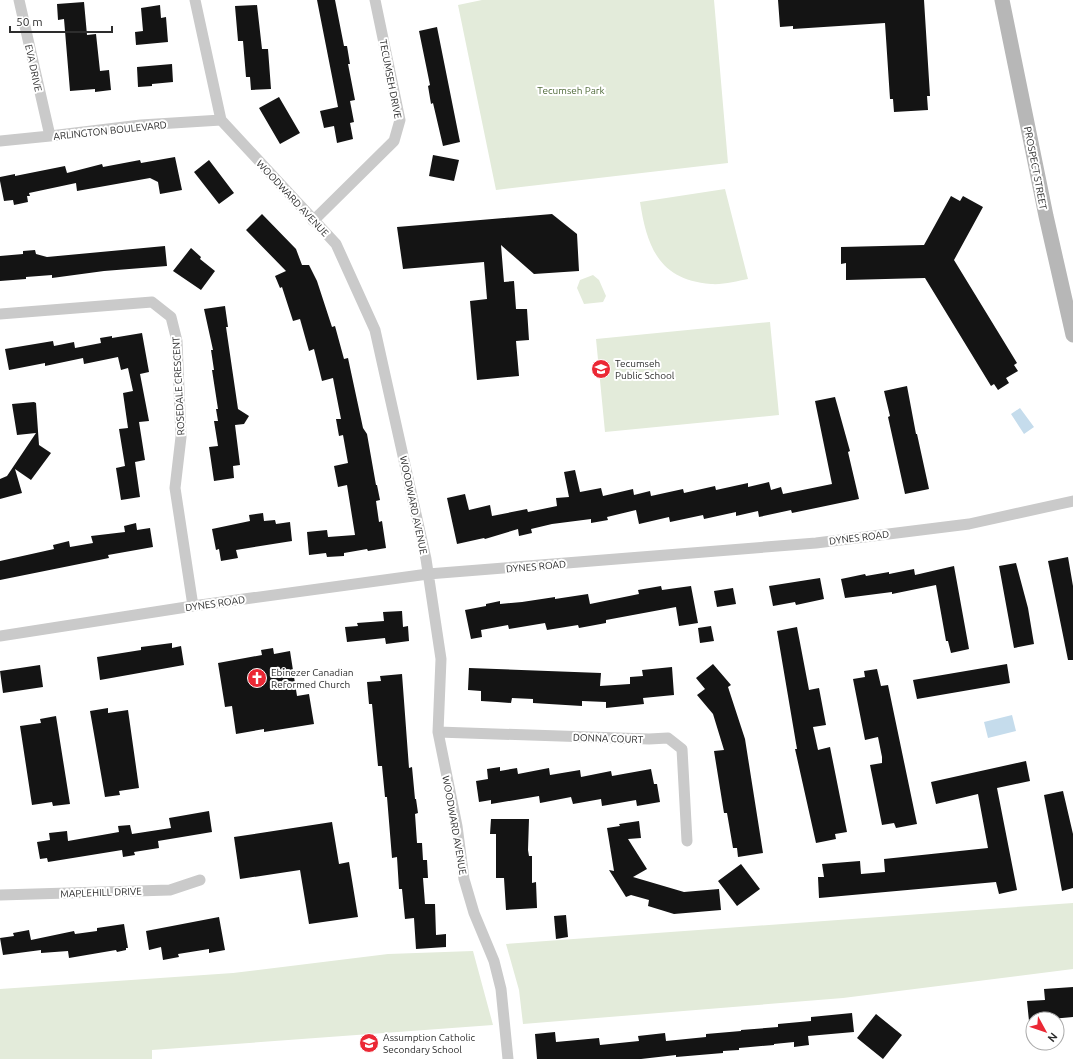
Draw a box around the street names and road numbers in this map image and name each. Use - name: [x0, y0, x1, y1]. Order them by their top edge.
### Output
- street label: TECUMSEH DRIVE: [377, 38, 404, 120]
- street label: EVA DRIVE: [23, 43, 44, 93]
- street label: ARLINGTON BOULEVARD: [53, 119, 167, 142]
- street label: PROSPECT STREET: [1022, 126, 1049, 211]
- street label: WOODWARD AVENUE: [254, 158, 331, 239]
- street label: ROSEDALE CRESCENT: [170, 336, 187, 436]
- street label: WOODWARD AVENUE: [398, 455, 429, 556]
- street label: DYNES ROAD: [828, 528, 890, 547]
- street label: DYNES ROAD: [506, 558, 567, 575]
- street label: DYNES ROAD: [184, 594, 246, 613]
- street label: DONNA COURT: [573, 732, 644, 745]
- street label: WOODWARD AVENUE: [440, 775, 469, 876]
- street label: MAPLEHILL DRIVE: [60, 886, 142, 899]

